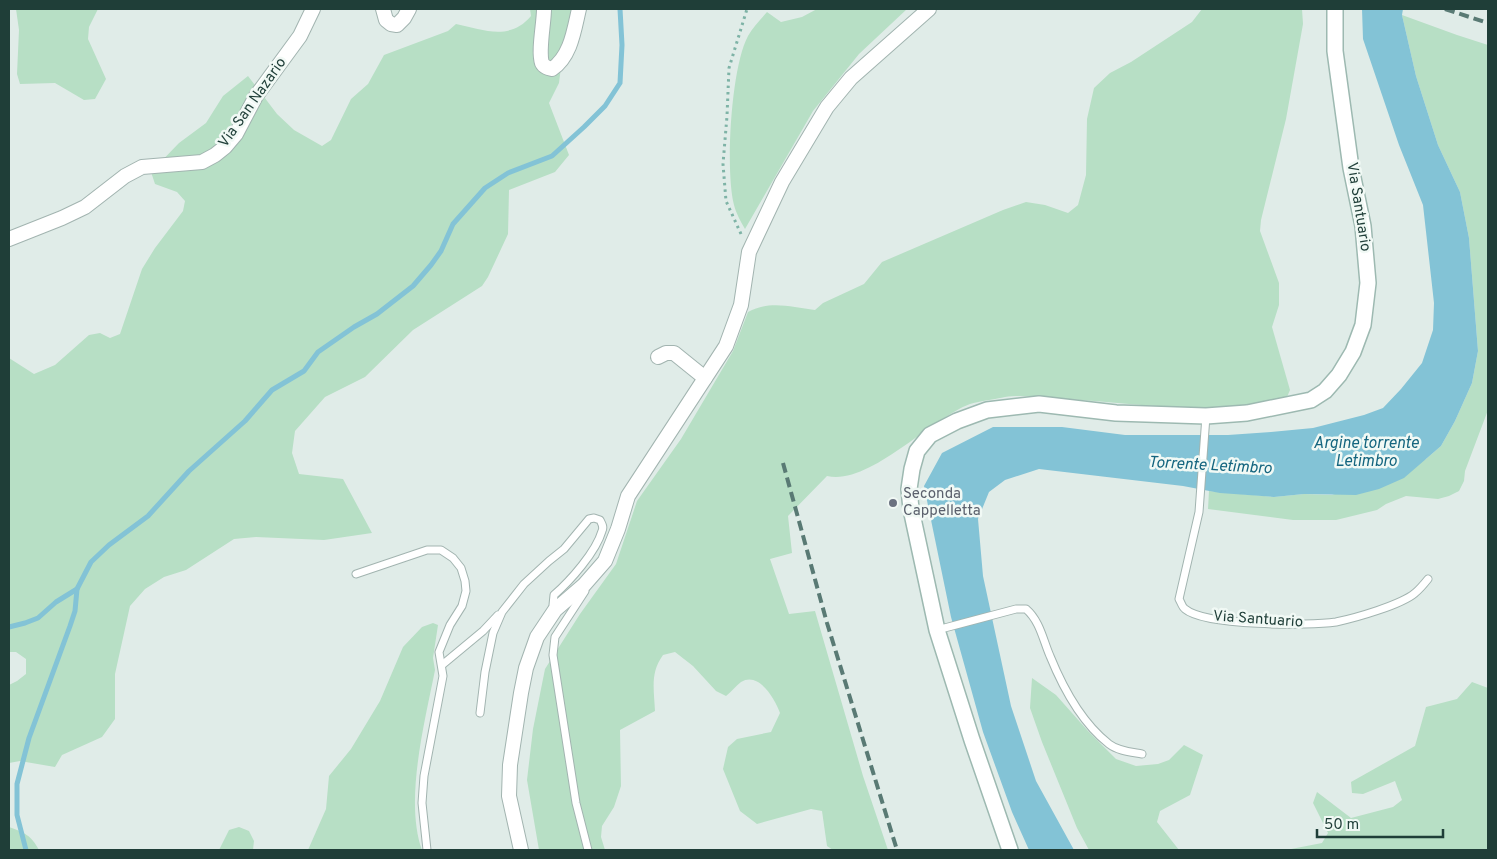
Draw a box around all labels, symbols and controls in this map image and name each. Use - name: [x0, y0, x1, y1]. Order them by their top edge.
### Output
- street label: Via San Nazario: [215, 54, 291, 152]
- street label: Via Santuario: [1342, 161, 1374, 253]
- water label: Argine torrente Letimbro: [1313, 434, 1419, 472]
- water label: Torrente Letimbro: [1148, 453, 1273, 479]
- place label: Seconda Cappelletta: [903, 485, 981, 521]
- marker: Seconda Cappelletta: [887, 497, 899, 509]
- street label: Via Santuario: [1212, 607, 1304, 633]
- scale bar: [1317, 806, 1443, 838]
- text: 50 m: [1324, 816, 1359, 835]

